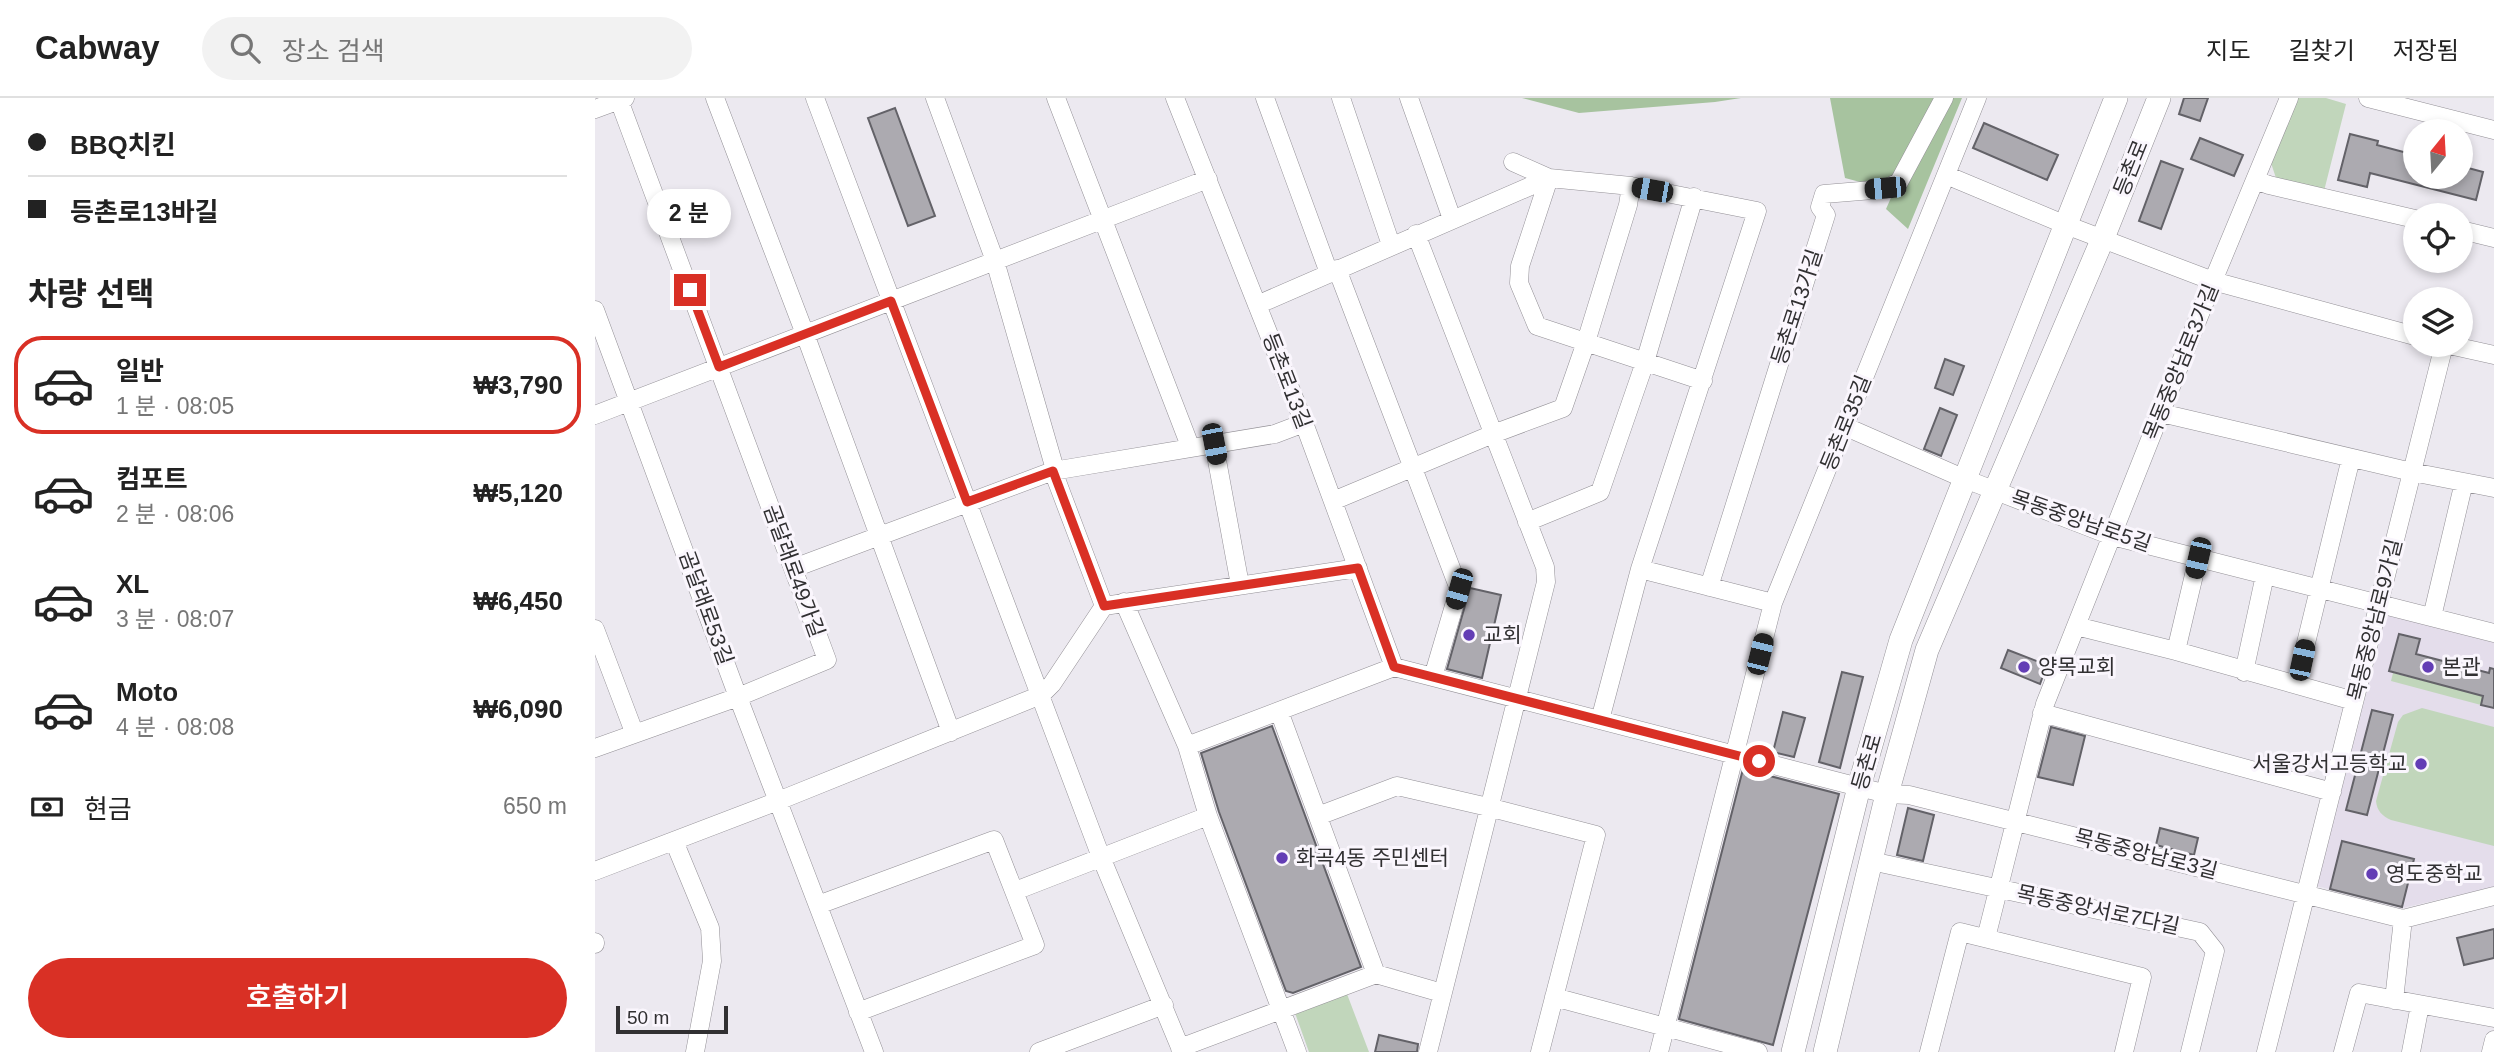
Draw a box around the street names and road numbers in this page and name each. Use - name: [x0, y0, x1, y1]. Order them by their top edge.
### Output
- street label: 등촌로: [2109, 137, 2152, 199]
- street label: 등촌로13가길: [1767, 246, 1826, 367]
- street label: 목동중앙남로3가길: [2139, 280, 2222, 443]
- street label: 등촌로13길: [1259, 330, 1316, 432]
- street label: 등촌로35길: [1816, 372, 1875, 474]
- street label: 목동중앙남로5길: [2008, 486, 2154, 555]
- street label: 곰달래로49가길: [760, 501, 829, 640]
- street label: 목동중앙남로9가길: [2343, 536, 2406, 703]
- street label: 곰달래로53길: [675, 548, 738, 668]
- street label: 등촌로: [1847, 731, 1886, 793]
- street label: 목동중앙남로3길: [2072, 825, 2220, 882]
- street label: 목동중앙서로7다길: [2014, 881, 2182, 938]

